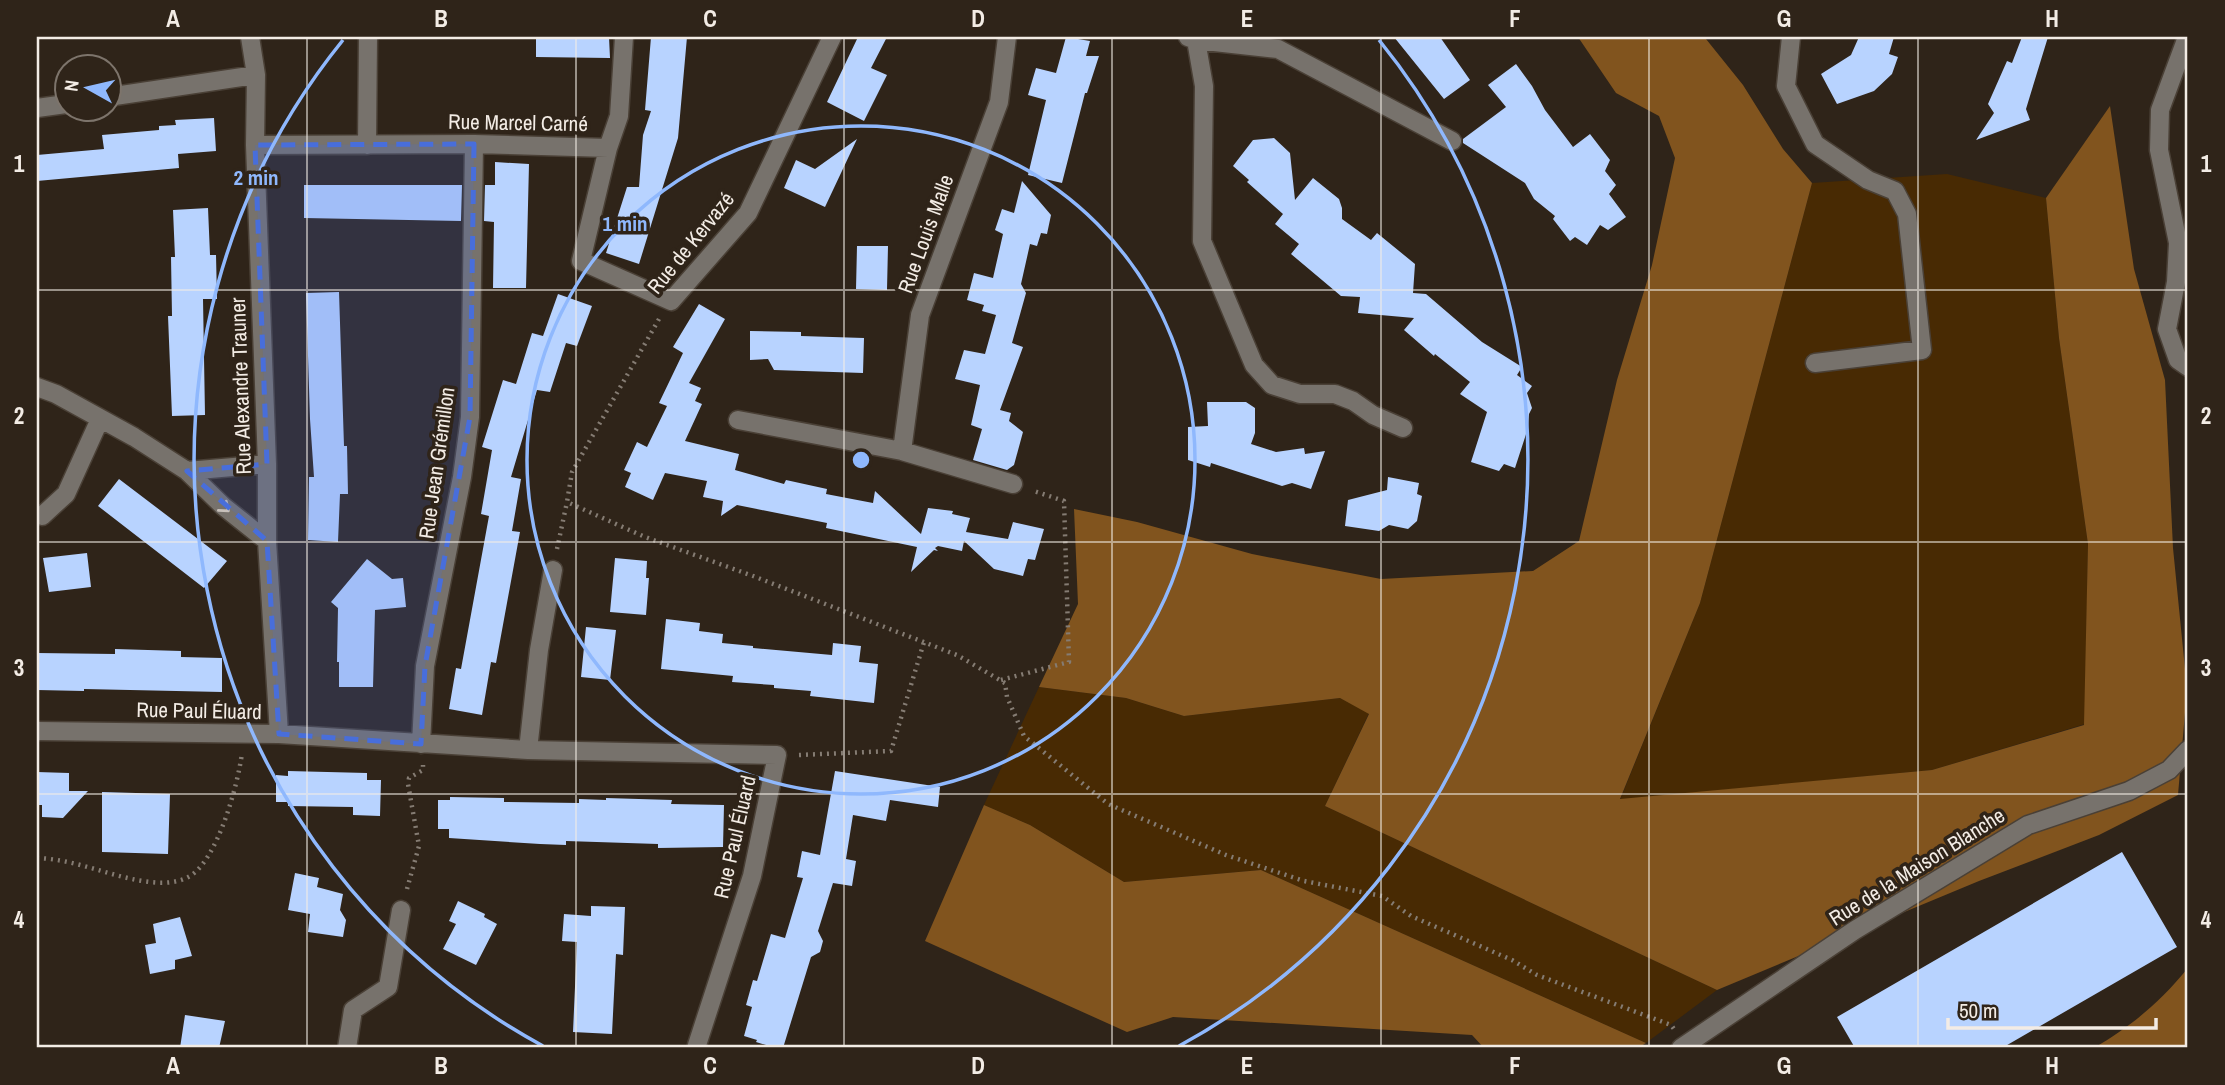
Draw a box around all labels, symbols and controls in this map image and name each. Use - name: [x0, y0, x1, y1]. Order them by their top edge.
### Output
- text: A: [166, 3, 180, 34]
- text: B: [434, 3, 448, 34]
- text: C: [703, 3, 717, 34]
- text: D: [971, 3, 985, 34]
- text: E: [1241, 3, 1253, 34]
- text: F: [1509, 3, 1521, 34]
- text: G: [1777, 3, 1791, 34]
- text: H: [2045, 3, 2059, 34]
- north arrow: [52, 52, 122, 122]
- text: N: [58, 78, 85, 93]
- street label: Rue Marcel Carné: [448, 107, 588, 138]
- text: 1: [14, 148, 25, 179]
- text: 1: [2201, 148, 2212, 179]
- text: 2 min: [234, 163, 278, 192]
- street label: Rue Louis Malle: [891, 170, 960, 297]
- street label: Rue de Kervazé: [640, 186, 741, 300]
- text: 1 min: [603, 209, 647, 238]
- street label: Rue Alexandre Trauner: [223, 297, 258, 475]
- street label: Rue Jean Grémillon: [411, 385, 462, 541]
- text: 2: [14, 400, 24, 431]
- text: 2: [2201, 400, 2211, 431]
- centre of rings: [849, 448, 873, 472]
- one-way arrow: [217, 500, 230, 512]
- text: 3: [14, 652, 24, 683]
- text: 3: [2201, 652, 2211, 683]
- street label: Rue Paul Éluard: [136, 695, 262, 726]
- street label: Rue Paul Éluard: [706, 773, 763, 901]
- street label: Rue de la Maison Blanche: [1823, 801, 2010, 932]
- text: 4: [14, 904, 25, 935]
- text: 4: [2201, 904, 2212, 935]
- scale bar: [1948, 987, 2157, 1031]
- text: 50 m: [1959, 996, 1997, 1025]
- text: A: [166, 1050, 180, 1081]
- text: B: [434, 1050, 448, 1081]
- text: C: [703, 1050, 717, 1081]
- text: D: [971, 1050, 985, 1081]
- text: E: [1241, 1050, 1253, 1081]
- text: F: [1509, 1050, 1521, 1081]
- text: G: [1777, 1050, 1791, 1081]
- text: H: [2045, 1050, 2059, 1081]

